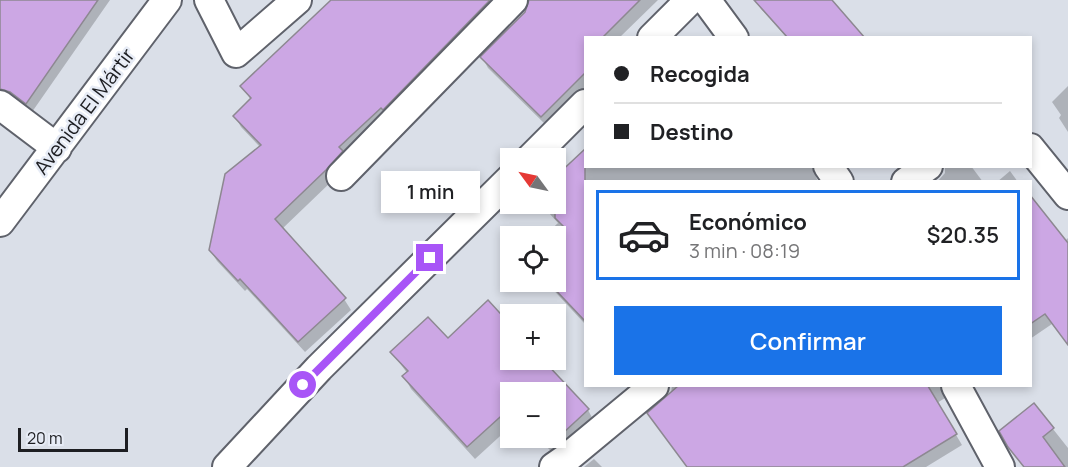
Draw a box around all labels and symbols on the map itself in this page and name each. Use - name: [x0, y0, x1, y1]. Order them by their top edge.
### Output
- street label: Avenida El Mártir: [28, 42, 140, 180]
- north arrow: [500, 148, 566, 214]
- callout: 1 min: [380, 171, 480, 213]
- route end: [416, 244, 443, 271]
- route start: [289, 371, 316, 398]
- scale bar: [18, 425, 128, 452]

